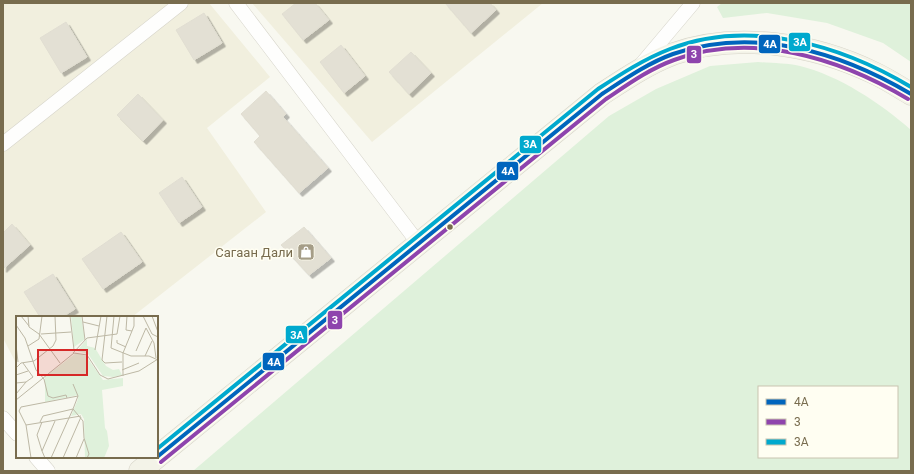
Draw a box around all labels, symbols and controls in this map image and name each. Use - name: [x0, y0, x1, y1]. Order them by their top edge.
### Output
- line badge: 3А: [788, 32, 811, 52]
- line badge: 4А: [758, 34, 781, 54]
- text: 3А: [793, 36, 807, 49]
- text: 4А: [763, 38, 777, 51]
- line badge: 3: [686, 45, 702, 64]
- text: 3: [691, 48, 697, 61]
- line badge: 3А: [519, 135, 542, 154]
- text: 3А: [523, 138, 537, 151]
- line badge: 4А: [496, 161, 519, 181]
- text: 4А: [501, 165, 515, 178]
- unlabelled marker: [445, 222, 455, 232]
- shop icon: Сагаан Дали: [296, 242, 316, 262]
- place label: Сагаан Дали: [215, 245, 293, 260]
- line badge: 3: [327, 310, 343, 330]
- text: 3: [332, 314, 338, 327]
- inset map: [16, 316, 158, 458]
- line badge: 3А: [285, 325, 308, 344]
- text: 3А: [290, 329, 304, 342]
- line badge: 4А: [262, 352, 285, 371]
- text: 4А: [267, 356, 281, 369]
- legend: [758, 386, 898, 458]
- text: 4А: [794, 395, 809, 409]
- text: 3: [794, 415, 801, 429]
- text: 3А: [794, 435, 809, 449]

